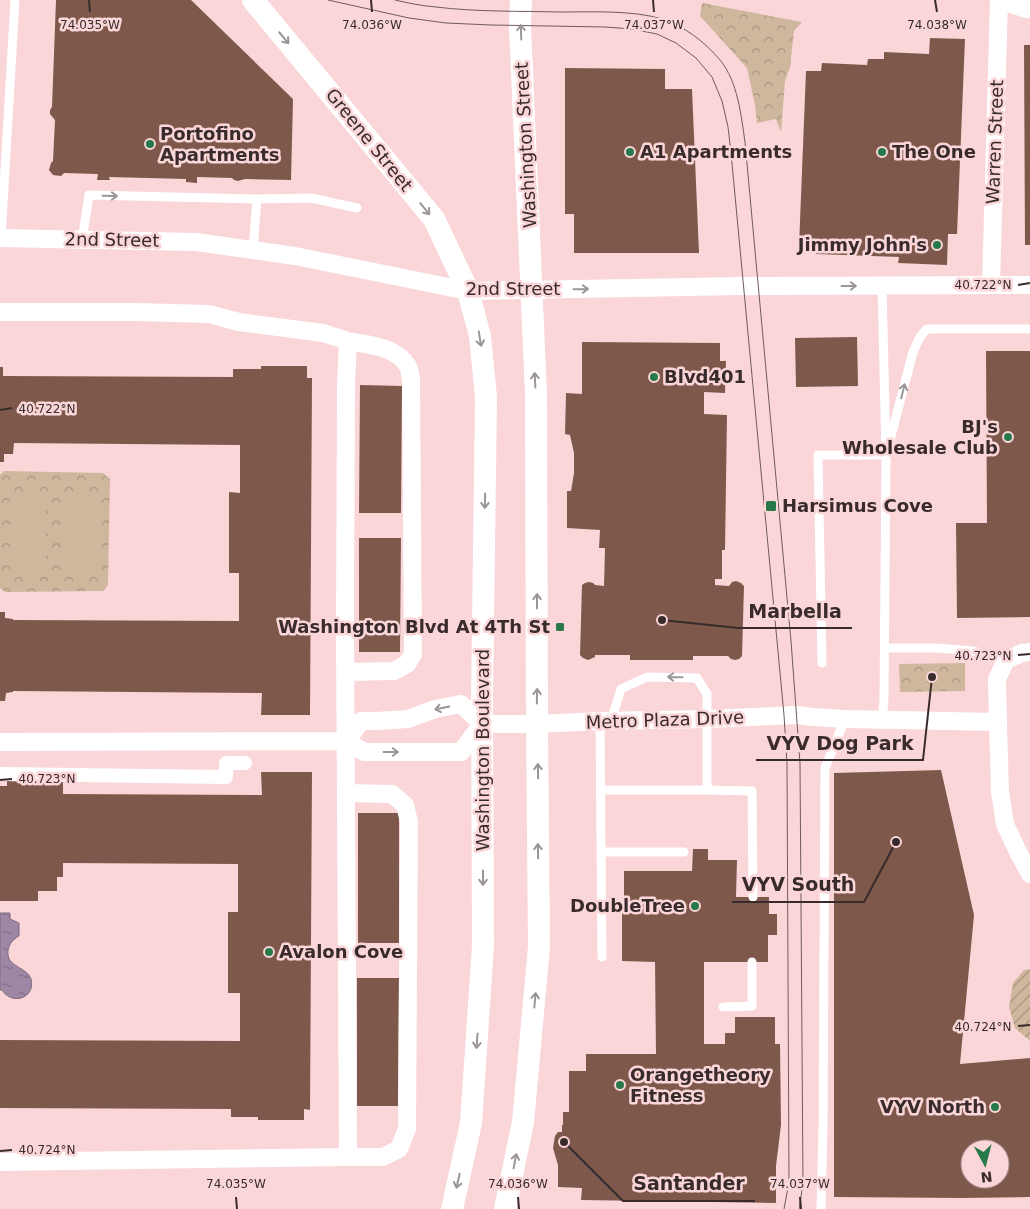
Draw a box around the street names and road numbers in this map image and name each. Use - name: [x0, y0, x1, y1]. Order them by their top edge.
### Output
- street label: Washington Street: [511, 61, 540, 229]
- street label: Warren Street: [982, 79, 1007, 205]
- street label: Greene Street: [322, 84, 417, 195]
- street label: 2nd Street: [64, 228, 160, 251]
- street label: 2nd Street: [466, 278, 560, 299]
- street label: Washington Boulevard: [472, 649, 493, 851]
- street label: Metro Plaza Drive: [585, 706, 745, 733]

